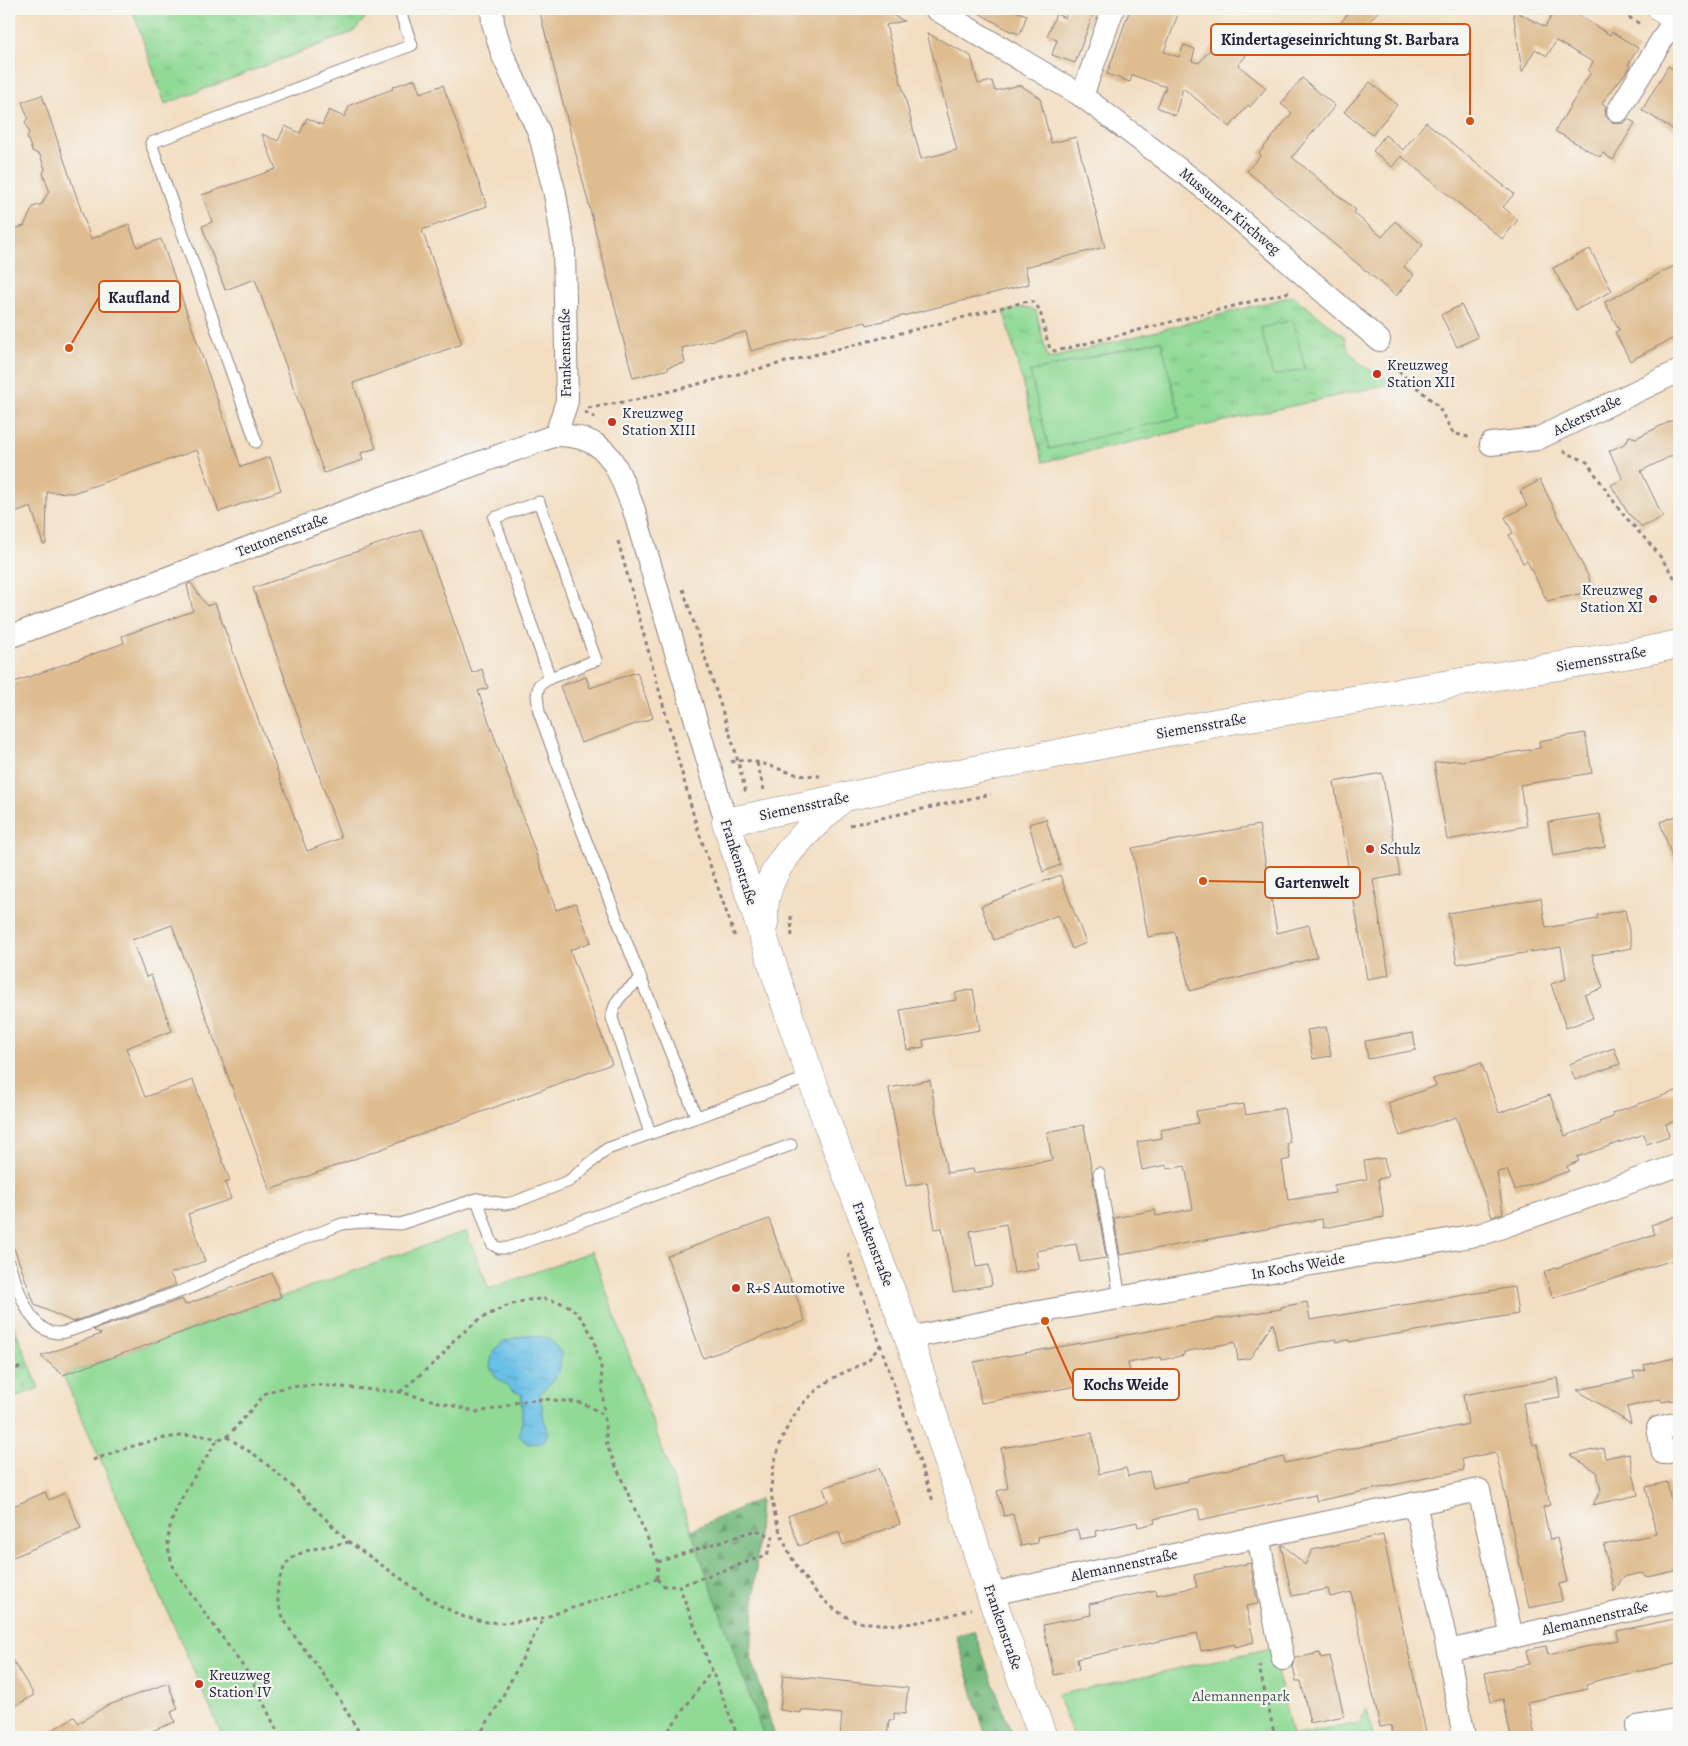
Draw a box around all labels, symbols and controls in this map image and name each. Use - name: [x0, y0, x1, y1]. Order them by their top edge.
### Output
- callout: Kindertageseinrichtung St. Barbara: [1211, 24, 1470, 55]
- text: Kindertageseinrichtung St. Barbara: [1221, 29, 1460, 51]
- street label: Mussumer Kirchweg: [1175, 163, 1285, 260]
- callout: Kaufland: [99, 281, 180, 312]
- text: Kaufland: [108, 287, 170, 309]
- street label: Frankenstraße: [554, 308, 576, 398]
- place label: Kreuzweg Station XII: [1387, 355, 1455, 392]
- marker: Kreuzweg Station XII: [1371, 368, 1383, 380]
- street label: Ackerstraße: [1549, 390, 1625, 441]
- place label: Kreuzweg Station XIII: [622, 403, 696, 440]
- marker: Kreuzweg Station XIII: [606, 416, 618, 428]
- street label: Teutonenstraße: [233, 508, 331, 562]
- place label: Kreuzweg Station XI: [1580, 580, 1643, 617]
- marker: Kreuzweg Station XI: [1647, 593, 1659, 605]
- street label: Siemensstraße: [1554, 641, 1648, 677]
- street label: Siemensstraße: [1154, 708, 1248, 744]
- street label: Siemensstraße: [757, 787, 851, 825]
- street label: Frankenstraße: [716, 816, 762, 908]
- place label: Schulz: [1380, 839, 1421, 859]
- marker: Schulz: [1364, 843, 1376, 855]
- callout: Gartenwelt: [1265, 867, 1360, 898]
- text: Gartenwelt: [1275, 872, 1350, 894]
- street label: Frankenstraße: [848, 1199, 898, 1290]
- street label: In Kochs Weide: [1250, 1248, 1347, 1284]
- place label: R+S Automotive: [746, 1278, 845, 1298]
- marker: R+S Automotive: [730, 1282, 742, 1294]
- callout: Kochs Weide: [1073, 1369, 1179, 1400]
- text: Kochs Weide: [1083, 1374, 1169, 1396]
- street label: Alemannenstraße: [1068, 1544, 1180, 1586]
- street label: Frankenstraße: [979, 1581, 1027, 1673]
- street label: Alemannenstraße: [1539, 1596, 1651, 1640]
- place label: Kreuzweg Station IV: [209, 1665, 272, 1702]
- marker: Kreuzweg Station IV: [193, 1678, 205, 1690]
- park label: Alemannenpark: [1191, 1686, 1290, 1706]

